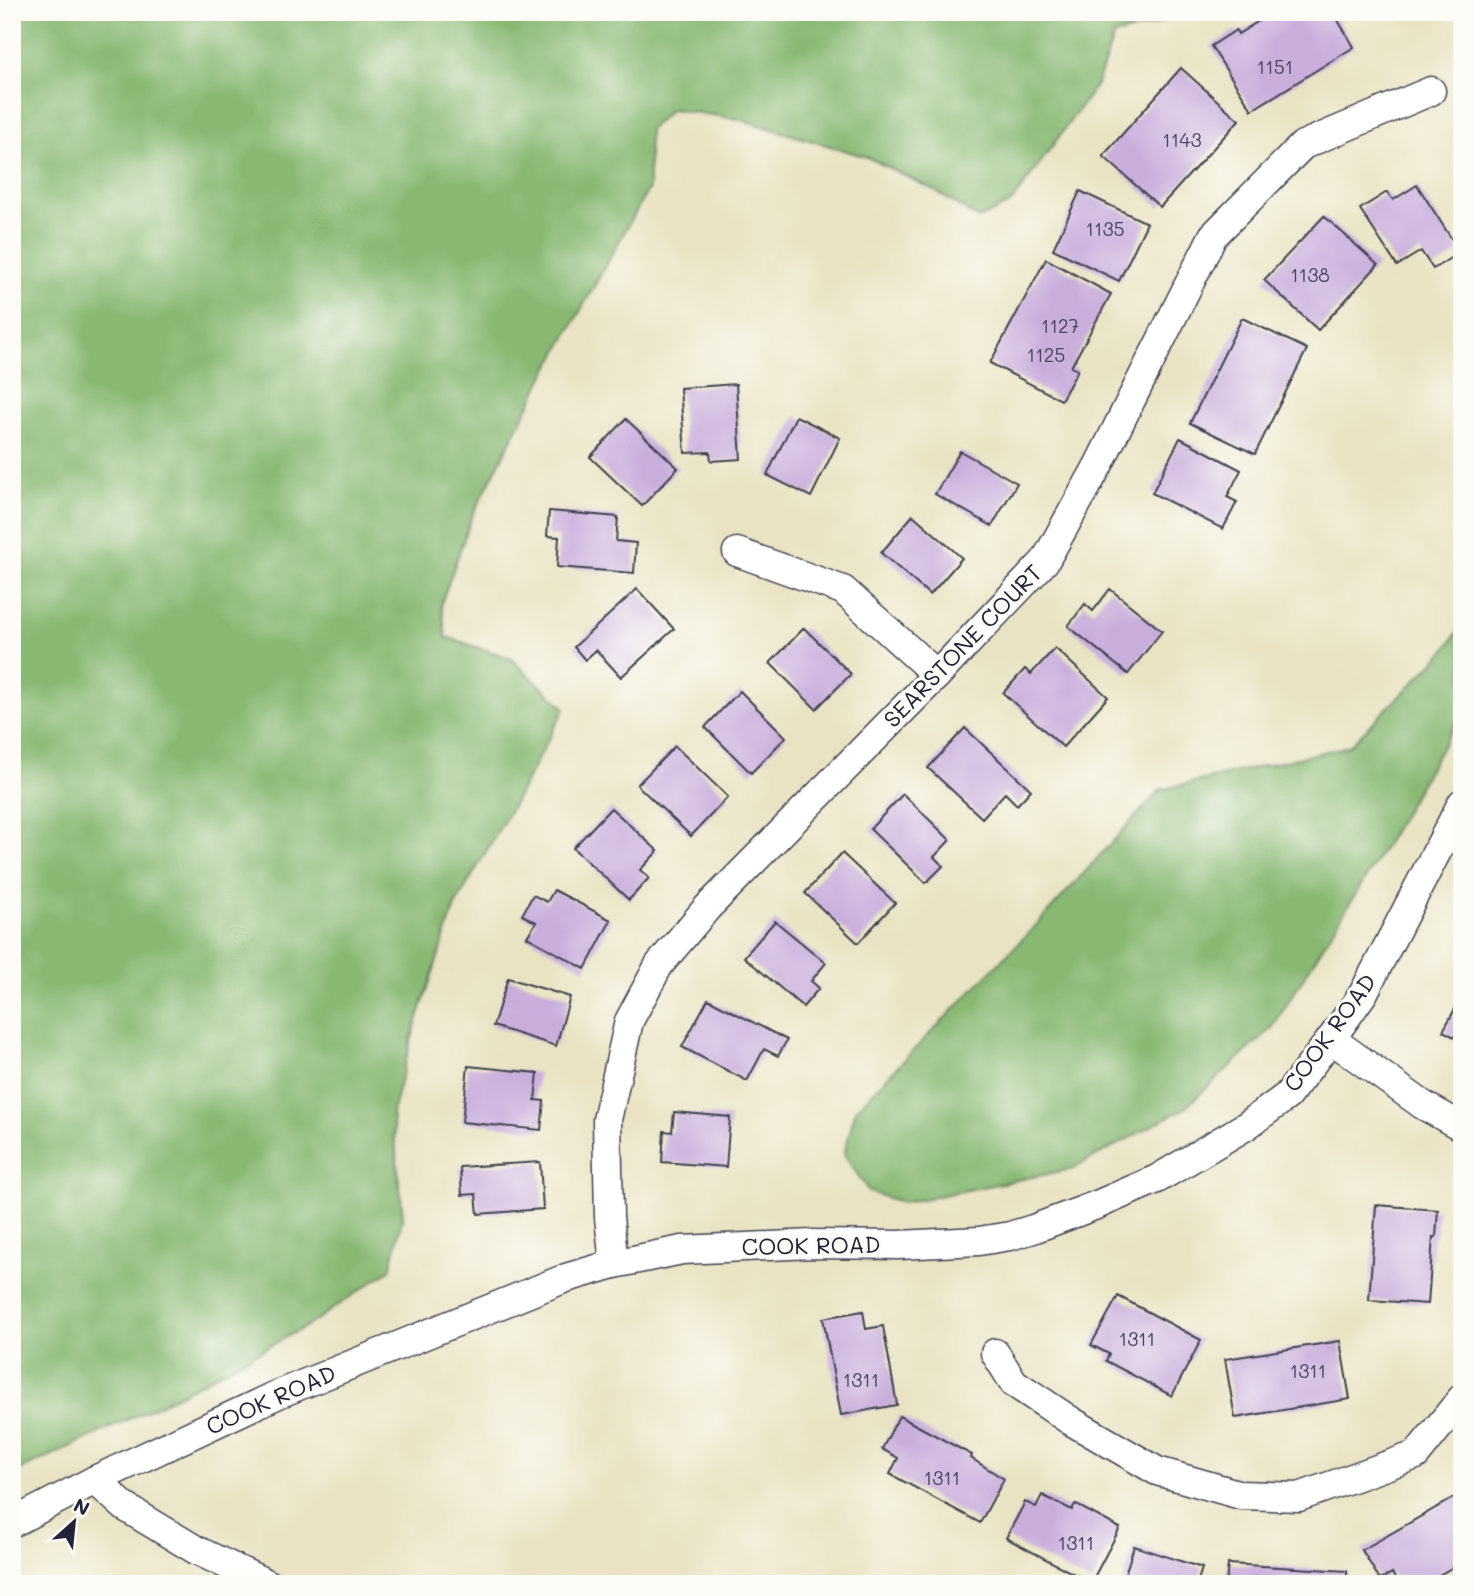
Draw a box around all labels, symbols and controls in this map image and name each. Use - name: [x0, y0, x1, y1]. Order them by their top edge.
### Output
- house number: 1151: [1257, 54, 1293, 79]
- house number: 1143: [1162, 127, 1202, 152]
- house number: 1135: [1085, 216, 1125, 241]
- house number: 1138: [1290, 262, 1330, 287]
- house number: 1127: [1041, 313, 1079, 338]
- house number: 1125: [1027, 342, 1065, 367]
- street label: SEARSTONE COURT: [877, 557, 1048, 733]
- street label: COOK ROAD: [1276, 967, 1382, 1097]
- street label: COOK ROAD: [741, 1229, 881, 1261]
- house number: 1311: [1119, 1326, 1155, 1351]
- street label: COOK ROAD: [201, 1357, 340, 1441]
- house number: 1311: [1290, 1358, 1326, 1383]
- house number: 1311: [843, 1367, 879, 1392]
- house number: 1311: [924, 1465, 960, 1490]
- north arrow: [38, 1488, 108, 1558]
- text: N: [70, 1492, 94, 1521]
- house number: 1311: [1058, 1530, 1094, 1555]

